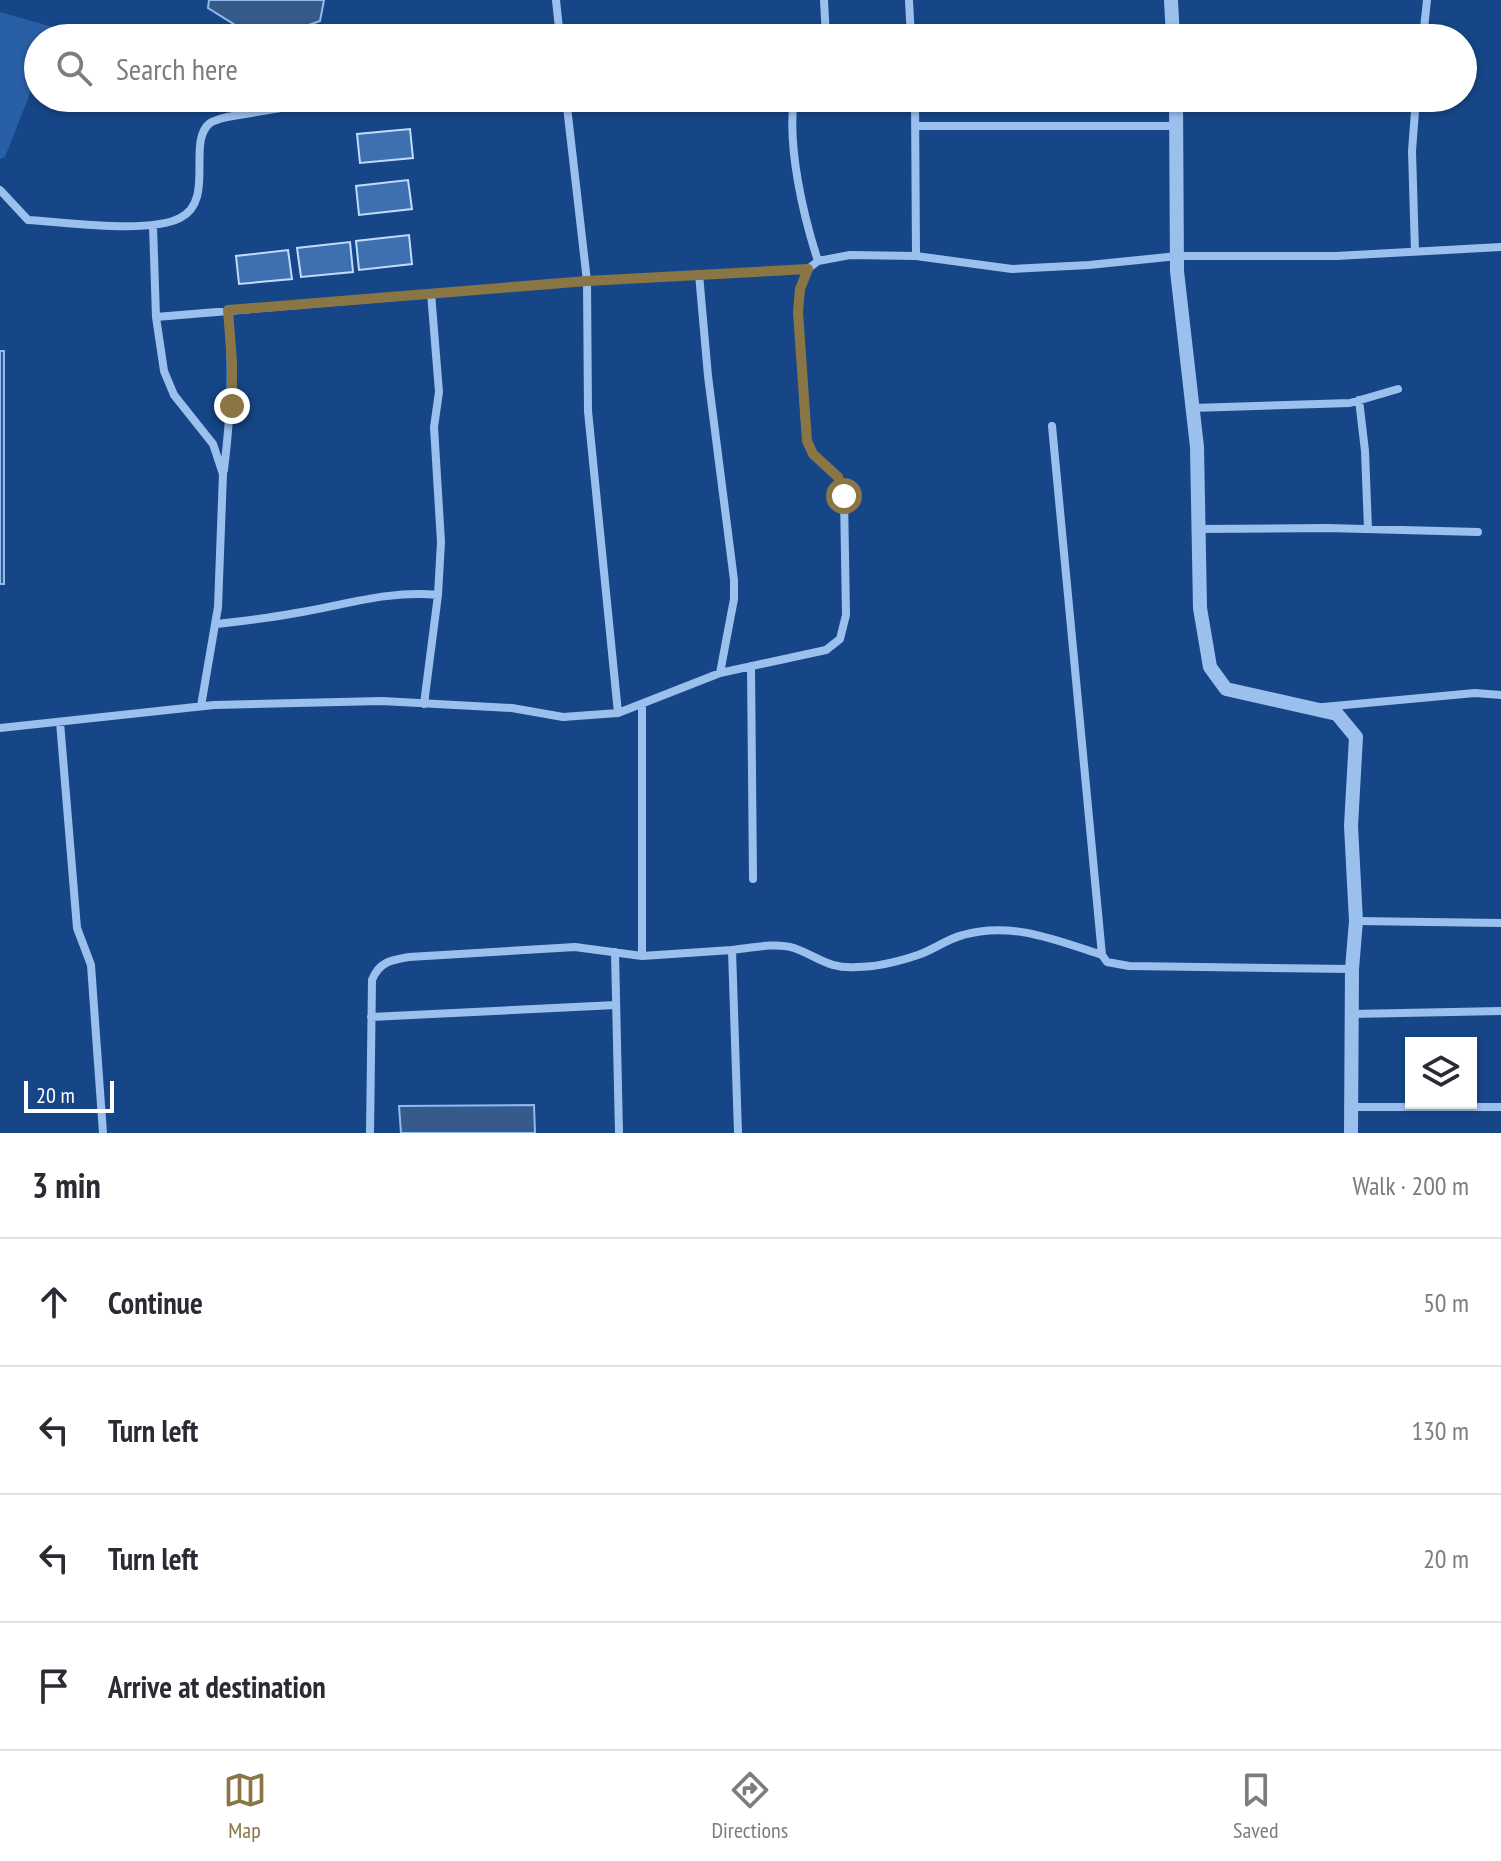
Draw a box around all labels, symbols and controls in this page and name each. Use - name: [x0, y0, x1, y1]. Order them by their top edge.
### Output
- search box: [24, 24, 1477, 112]
- icon: search: [52, 46, 96, 90]
- text: Search here: [116, 49, 238, 88]
- route end: [214, 388, 250, 424]
- route start: [826, 478, 862, 514]
- map controls: [1405, 1037, 1477, 1109]
- button: layers: [1405, 1037, 1477, 1109]
- scale bar: [24, 1077, 114, 1113]
- text: 20 m: [36, 1081, 75, 1109]
- text: 3 min: [32, 1163, 101, 1207]
- text: Walk · 200 m: [1352, 1169, 1469, 1202]
- icon: ahead: [32, 1280, 76, 1324]
- text: Continue: [108, 1283, 203, 1322]
- text: 50 m: [1423, 1286, 1469, 1319]
- icon: left: [32, 1408, 76, 1452]
- text: Turn left: [108, 1411, 198, 1450]
- text: 130 m: [1411, 1414, 1469, 1447]
- icon: left: [32, 1536, 76, 1580]
- text: Turn left: [108, 1539, 198, 1578]
- text: 20 m: [1423, 1542, 1469, 1575]
- icon: arrive: [32, 1664, 76, 1708]
- text: Arrive at destination: [108, 1667, 326, 1706]
- tab: Map: [223, 1768, 267, 1844]
- tab: Directions: [712, 1768, 788, 1844]
- tab: Saved: [1233, 1768, 1278, 1844]

